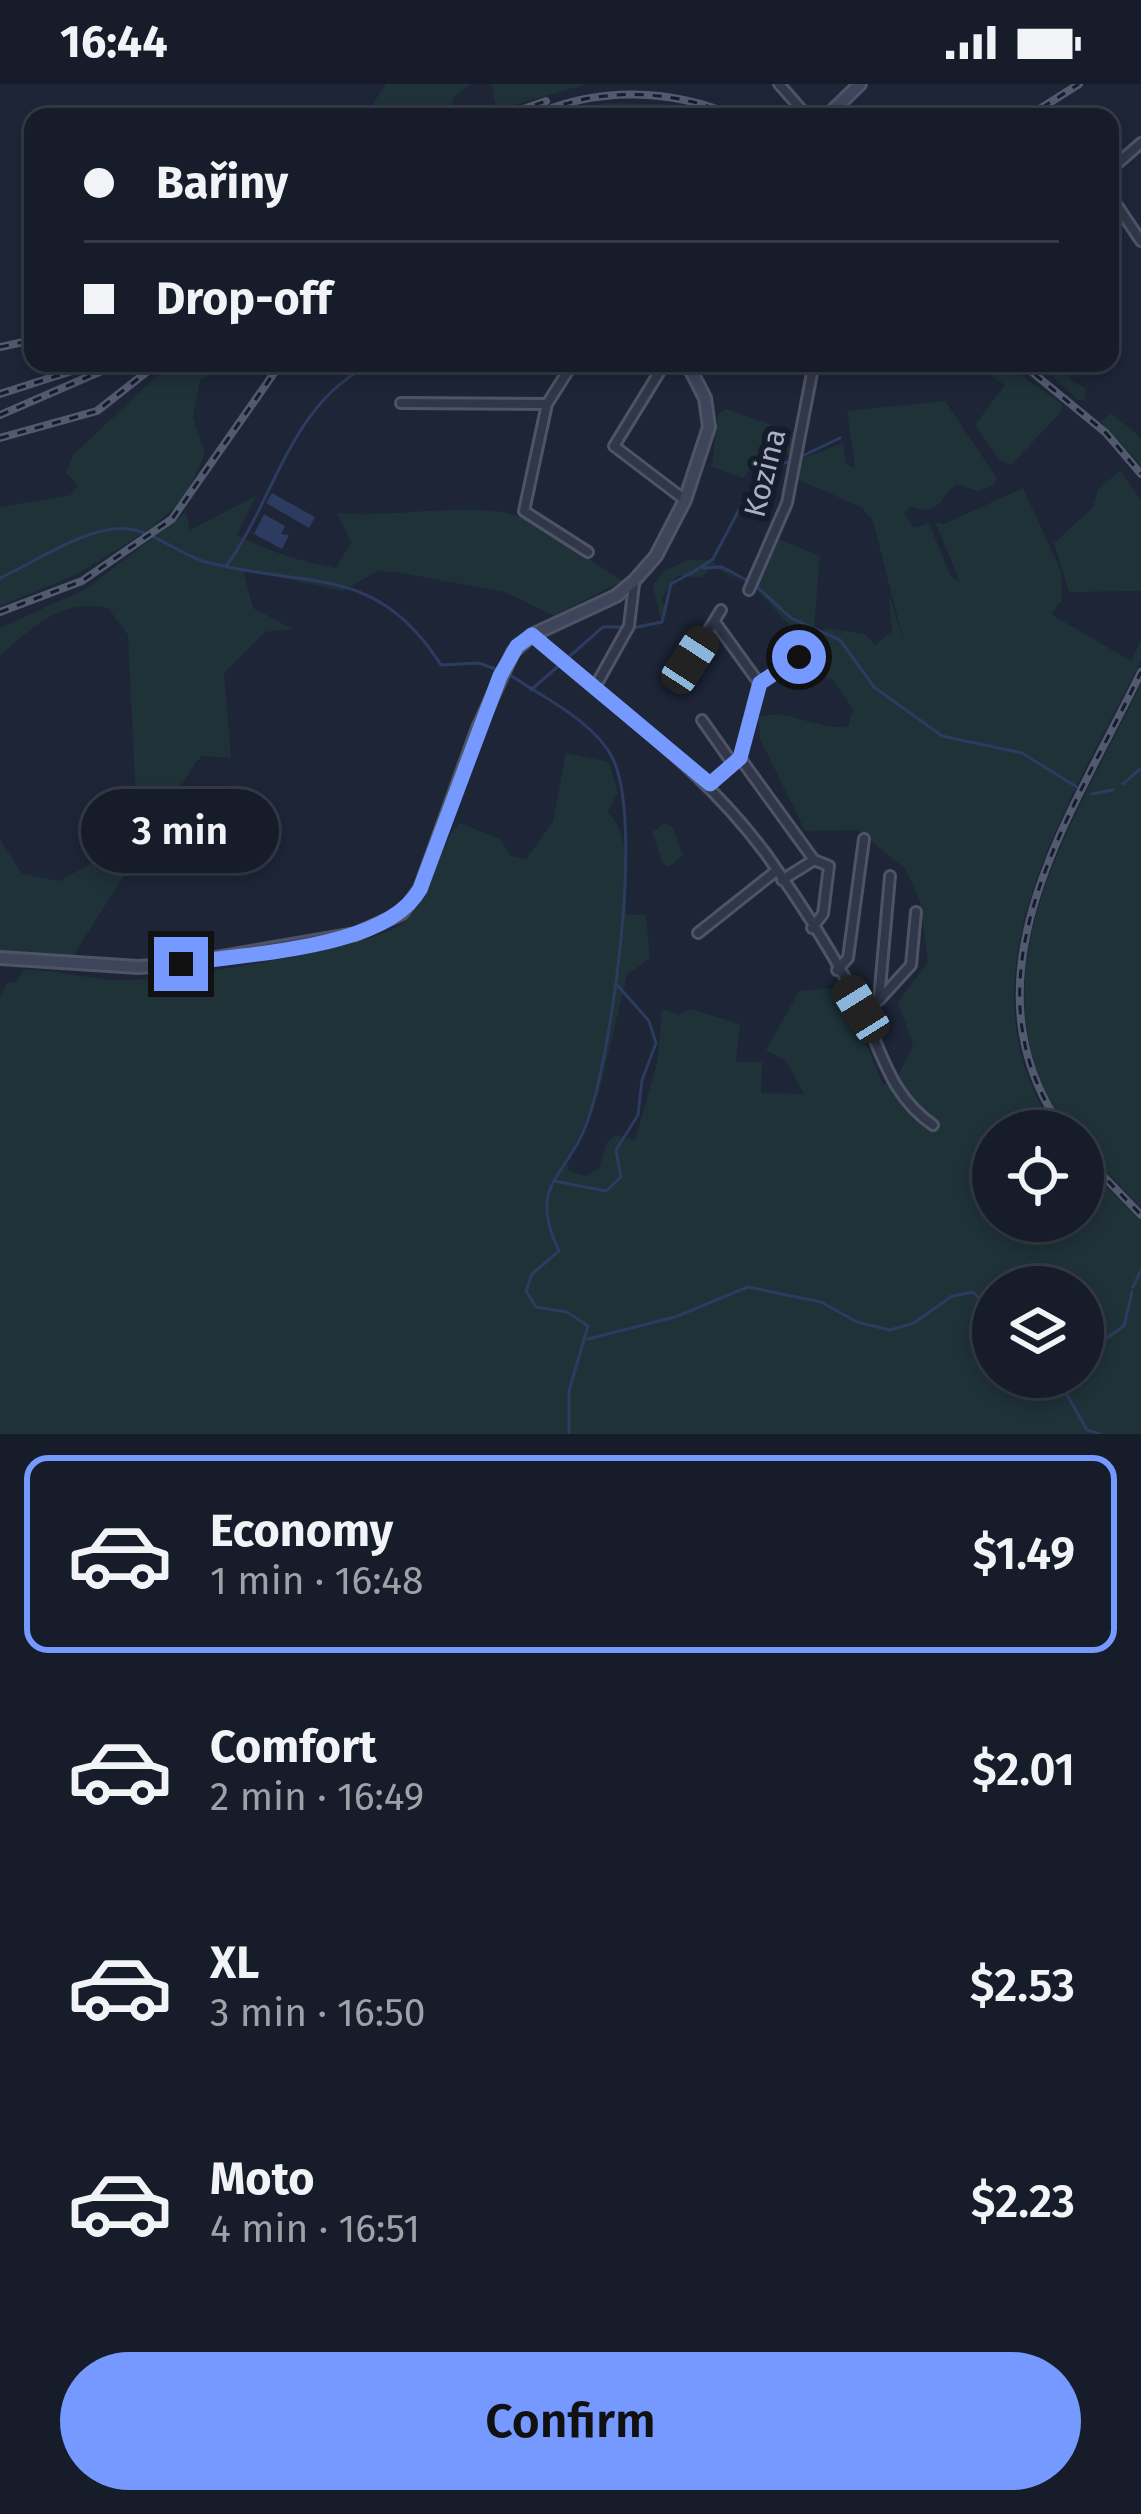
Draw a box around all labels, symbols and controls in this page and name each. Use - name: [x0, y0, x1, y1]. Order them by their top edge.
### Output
- text: 16:44: [60, 15, 168, 69]
- text: Bařiny: [156, 156, 288, 210]
- text: Drop-off: [156, 272, 332, 326]
- street label: Kozina: [737, 425, 793, 521]
- car: [655, 620, 725, 700]
- route start: [772, 630, 826, 684]
- callout: 3 min: [82, 790, 280, 874]
- text: 3 min: [132, 808, 228, 854]
- route end: [154, 937, 208, 991]
- car: [827, 969, 895, 1049]
- map controls: [972, 1110, 1104, 1398]
- button: locate: [972, 1110, 1104, 1242]
- button: layers: [972, 1266, 1104, 1398]
- icon: car: [66, 1500, 174, 1608]
- text: Economy: [210, 1504, 393, 1558]
- text: $1.49: [973, 1527, 1075, 1581]
- text: 1 min · 16:48: [210, 1558, 424, 1604]
- icon: car: [66, 1716, 174, 1824]
- text: Comfort: [210, 1720, 377, 1774]
- text: $2.01: [972, 1743, 1075, 1797]
- text: 2 min · 16:49: [210, 1774, 424, 1820]
- icon: car: [66, 1932, 174, 2040]
- text: XL: [210, 1936, 259, 1990]
- text: $2.53: [970, 1959, 1075, 2013]
- text: 3 min · 16:50: [210, 1990, 426, 2036]
- icon: car: [66, 2148, 174, 2256]
- text: Moto: [210, 2152, 315, 2206]
- text: $2.23: [971, 2175, 1075, 2229]
- text: 4 min · 16:51: [210, 2206, 420, 2252]
- button: Confirm: [60, 2352, 1081, 2490]

